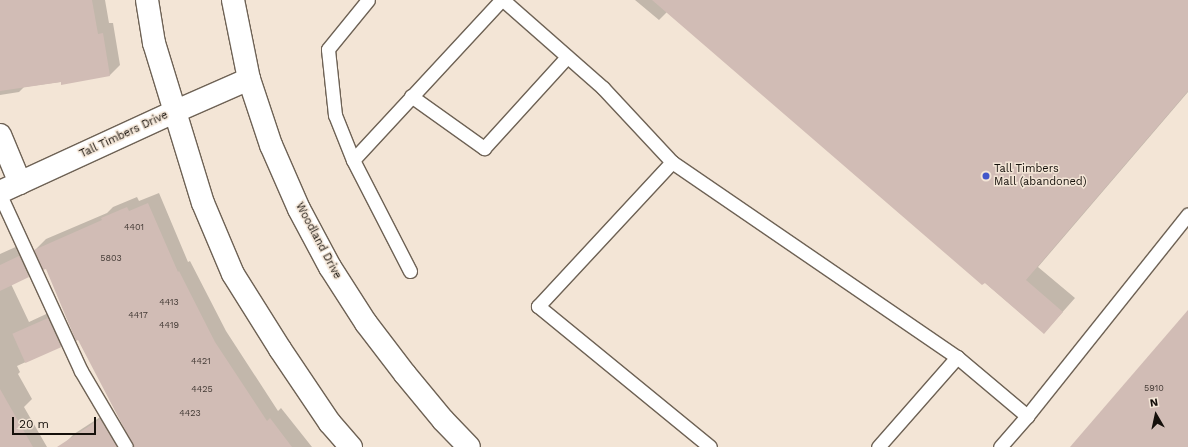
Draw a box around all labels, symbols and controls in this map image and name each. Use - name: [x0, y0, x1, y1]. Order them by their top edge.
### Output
- street label: Tall Timbers Drive: [77, 109, 171, 161]
- place label: Tall Timbers Mall (abandoned): [994, 163, 1087, 189]
- marker: Tall Timbers Mall (abandoned): [981, 171, 991, 181]
- street label: Woodland Drive: [292, 201, 344, 281]
- house number: 4401: [124, 222, 144, 232]
- house number: 5803: [100, 253, 122, 263]
- house number: 4413: [159, 297, 179, 307]
- house number: 4417: [128, 310, 148, 320]
- house number: 4419: [159, 320, 179, 330]
- house number: 4421: [191, 356, 211, 366]
- house number: 5910: [1144, 383, 1164, 393]
- house number: 4425: [191, 384, 213, 394]
- north arrow: [1136, 395, 1176, 435]
- text: N: [1149, 396, 1159, 410]
- house number: 4423: [179, 408, 201, 418]
- scale bar: [14, 409, 98, 435]
- text: 20 m: [19, 417, 49, 431]

